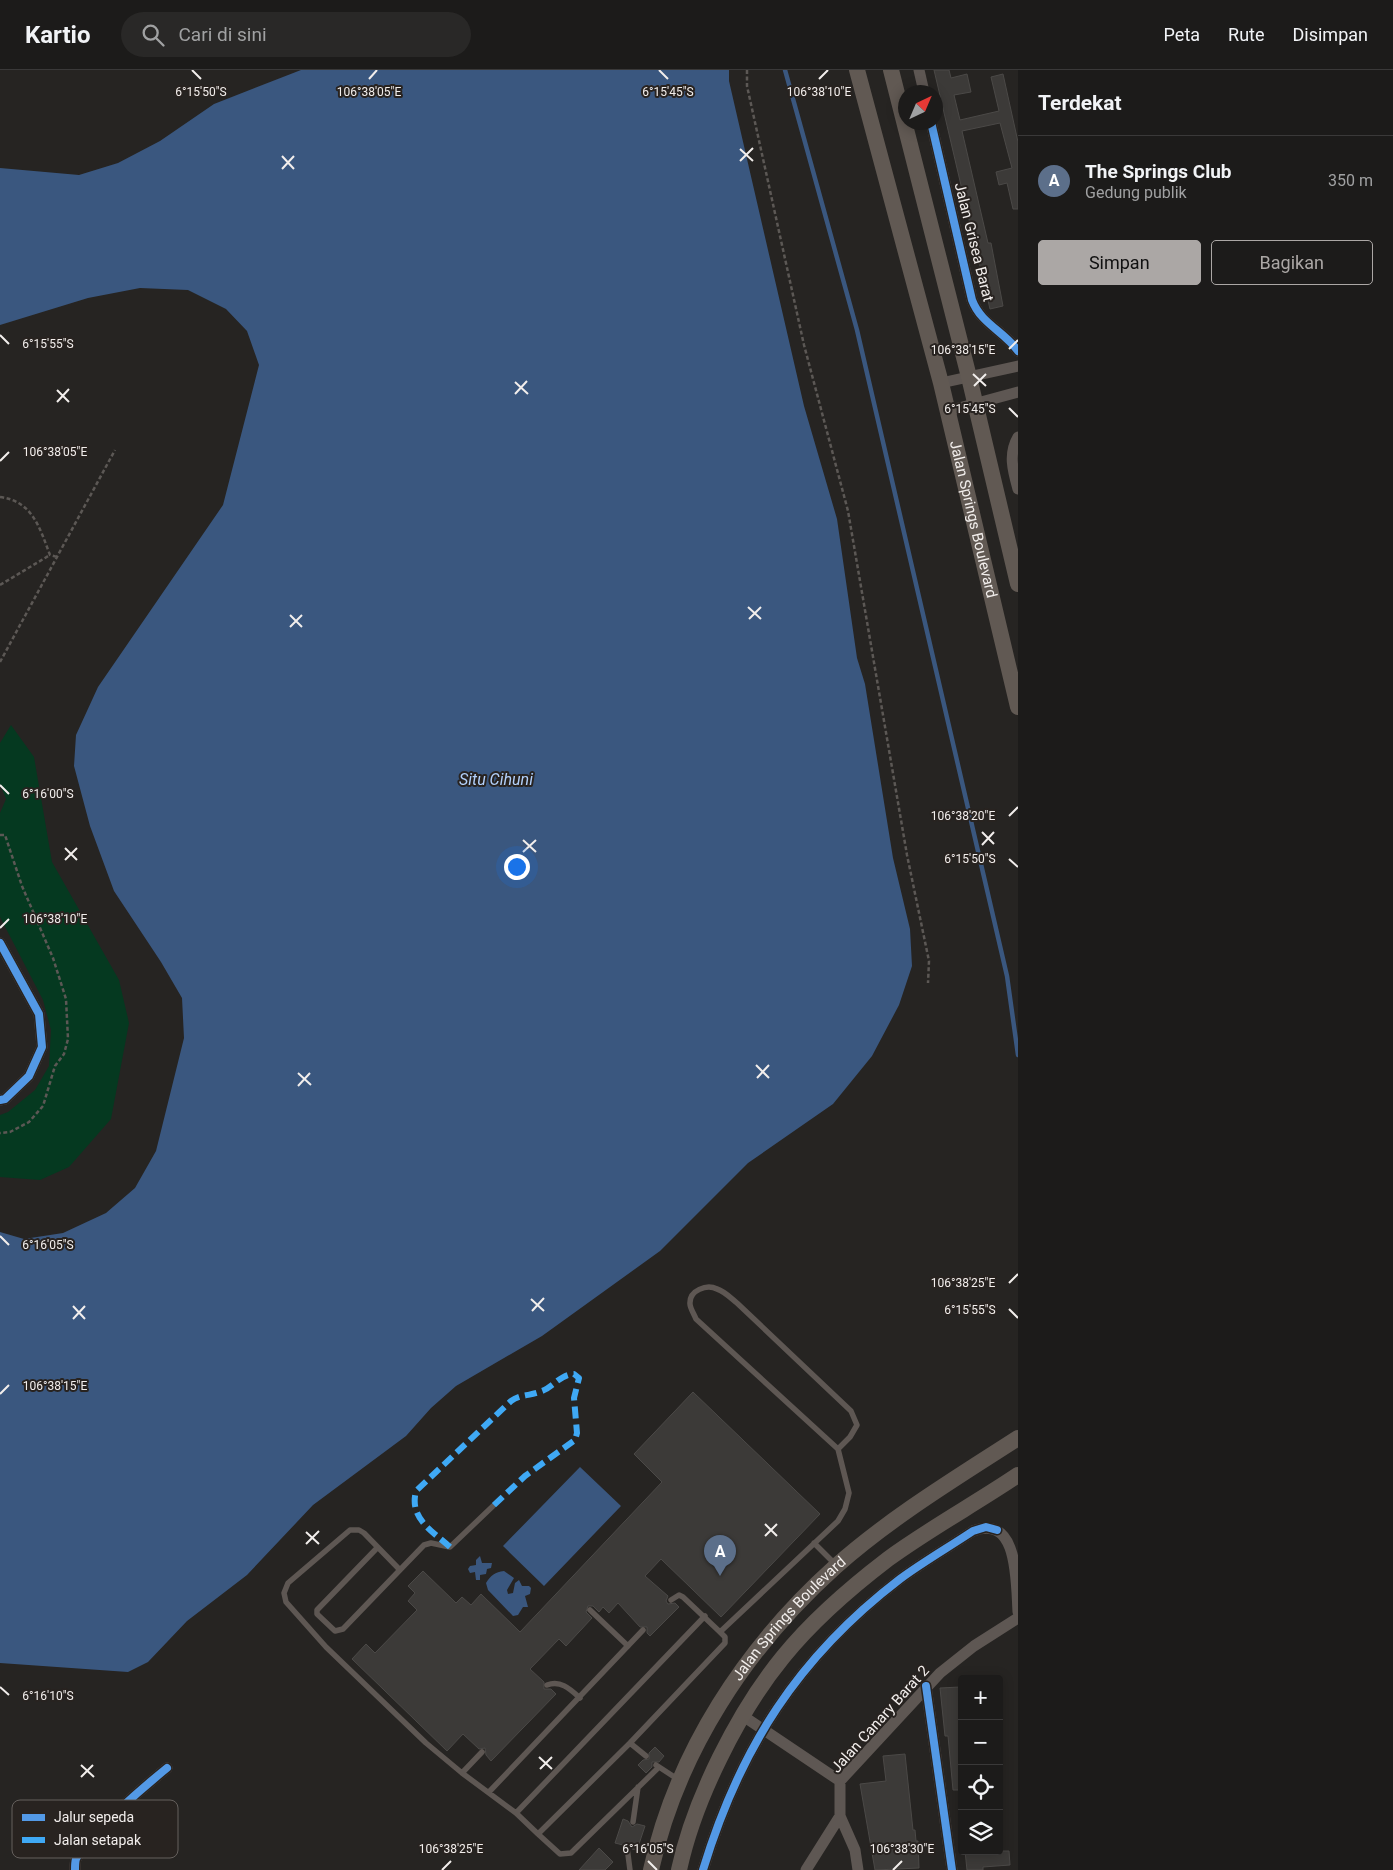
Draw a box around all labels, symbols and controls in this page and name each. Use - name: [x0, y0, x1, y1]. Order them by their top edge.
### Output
- search box: [121, 12, 471, 57]
- text: Kartio: [25, 21, 91, 49]
- icon: search: [139, 21, 167, 49]
- text: Cari di sini: [179, 23, 267, 46]
- text: Peta: [1164, 24, 1200, 45]
- text: Rute: [1228, 24, 1265, 45]
- text: Disimpan: [1293, 24, 1368, 45]
- text: 6°15'50"S: [175, 85, 227, 99]
- text: 106°38'05"E: [337, 85, 401, 99]
- text: 6°15'45"S: [642, 85, 694, 99]
- text: 106°38'10"E: [787, 85, 851, 99]
- north arrow: [898, 85, 943, 130]
- text: Terdekat: [1038, 91, 1122, 115]
- text: The Springs Club: [1085, 160, 1232, 183]
- text: A: [1049, 171, 1059, 190]
- text: 350 m: [1328, 171, 1373, 190]
- street label: Jalan Grisea Barat: [950, 181, 998, 304]
- text: Gedung publik: [1085, 183, 1187, 202]
- button: Simpan: [1038, 240, 1201, 285]
- button: Bagikan: [1211, 240, 1373, 285]
- text: 6°15'55"S: [22, 337, 74, 351]
- text: 106°38'15"E: [931, 343, 995, 357]
- text: 6°15'45"S: [944, 402, 996, 416]
- street label: Jalan Springs Boulevard: [946, 439, 1001, 600]
- text: 106°38'05"E: [23, 445, 87, 459]
- water label: Situ Cihuni: [459, 770, 533, 789]
- text: 6°16'00"S: [22, 787, 74, 801]
- text: 106°38'20"E: [931, 809, 995, 823]
- text: 6°15'50"S: [944, 852, 996, 866]
- your location: [504, 854, 530, 880]
- text: 106°38'10"E: [23, 912, 87, 926]
- text: 6°16'05"S: [22, 1238, 74, 1252]
- text: 106°38'25"E: [931, 1276, 995, 1290]
- text: 6°15'55"S: [944, 1303, 996, 1317]
- text: 106°38'15"E: [23, 1379, 87, 1393]
- pin: A: [704, 1535, 736, 1576]
- street label: Jalan Springs Boulevard: [729, 1553, 849, 1684]
- street label: Jalan Canary Barat 2: [827, 1662, 933, 1776]
- map controls: [958, 1675, 1003, 1855]
- button: +: [958, 1675, 1003, 1720]
- text: 6°16'10"S: [22, 1689, 74, 1703]
- button: −: [958, 1720, 1003, 1765]
- button: locate: [958, 1765, 1003, 1810]
- legend: [12, 1800, 178, 1858]
- text: Jalur sepeda: [54, 1809, 134, 1825]
- button: layers: [958, 1810, 1003, 1855]
- text: Jalan setapak: [54, 1832, 142, 1848]
- text: 106°38'25"E: [419, 1842, 483, 1856]
- text: 6°16'05"S: [622, 1842, 674, 1856]
- text: 106°38'30"E: [870, 1842, 934, 1856]

